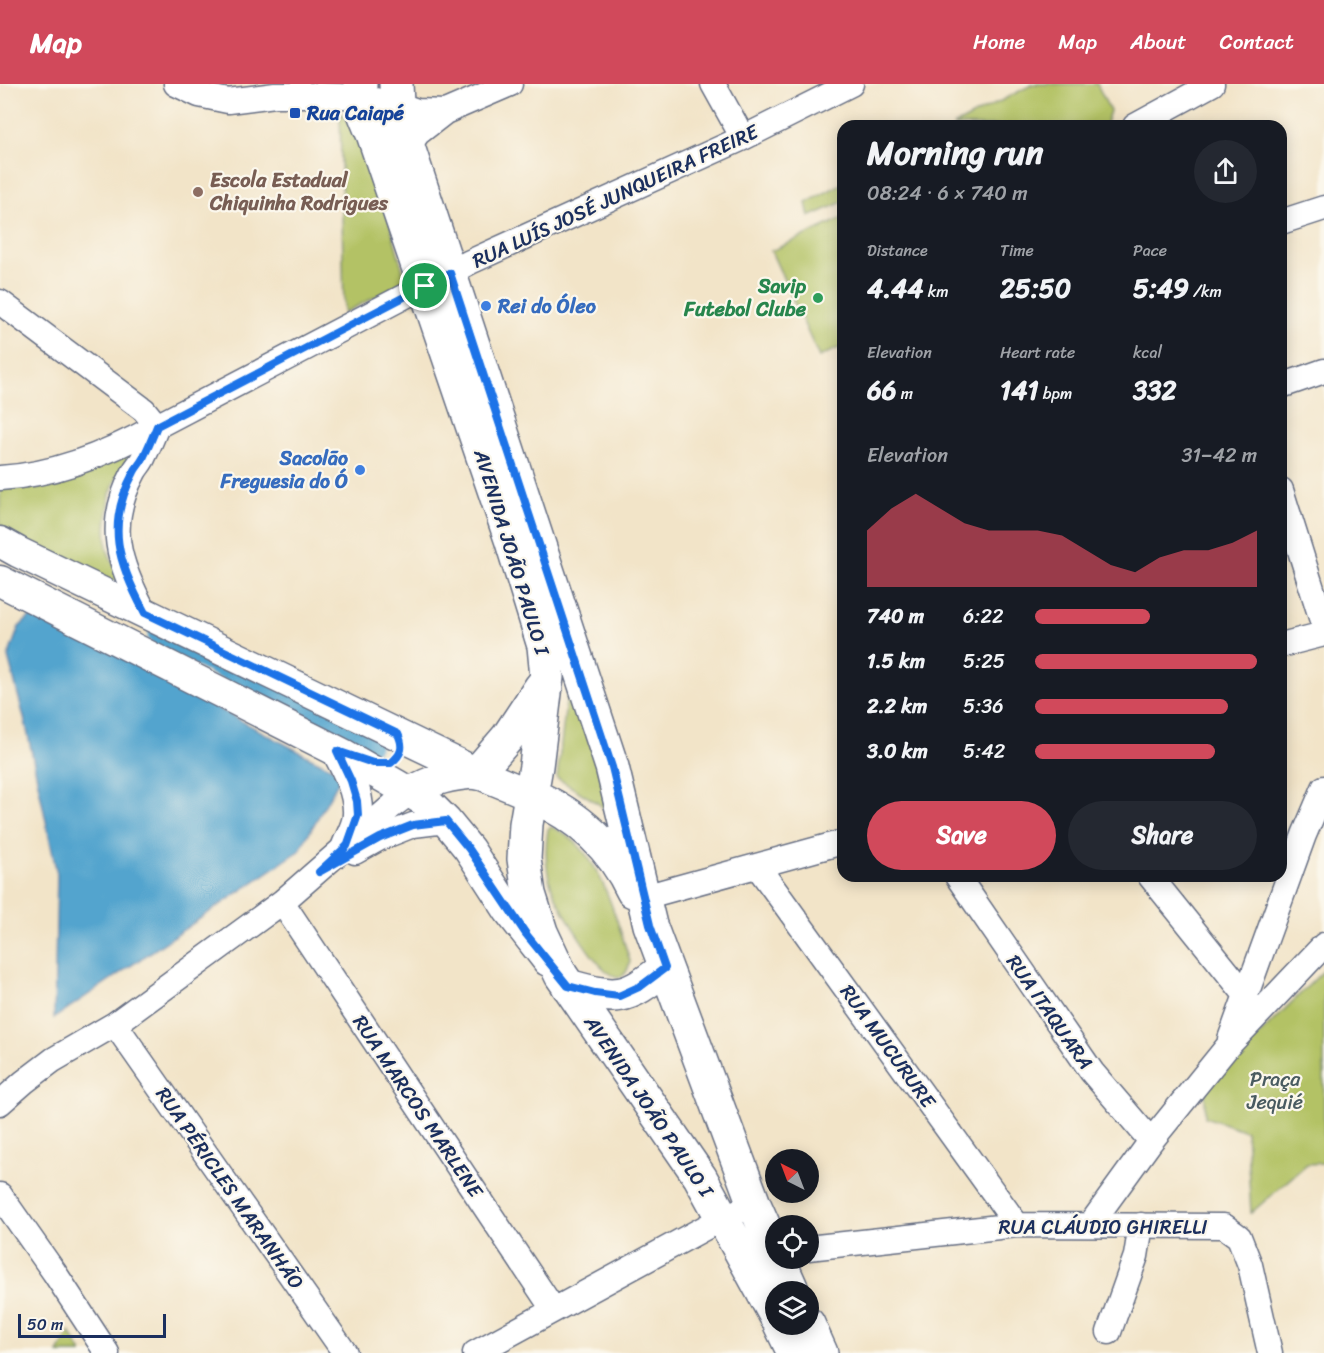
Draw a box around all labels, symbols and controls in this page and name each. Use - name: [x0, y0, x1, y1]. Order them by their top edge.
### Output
- text: Map: [30, 18, 82, 67]
- text: Home: [973, 23, 1025, 61]
- text: Map: [1058, 23, 1097, 61]
- text: About: [1130, 23, 1187, 61]
- text: Contact: [1220, 23, 1294, 61]
- place label: Rua Caiapé: [306, 96, 405, 131]
- marker: Rua Caiapé: [288, 106, 302, 120]
- street label: RUA LUÍS JOSÉ JUNQUEIRA FREIRE: [466, 114, 766, 278]
- text: Morning run: [867, 124, 1043, 182]
- button: share: [1194, 140, 1257, 203]
- place label: Escola Estadual Chiquinha Rodrigues: [209, 163, 389, 221]
- text: 08:24 · 6 × 740 m: [867, 176, 1028, 211]
- marker: Escola Estadual Chiquinha Rodrigues: [191, 185, 205, 199]
- text: Distance: [867, 236, 928, 265]
- text: Time: [1000, 236, 1034, 265]
- text: Pace: [1133, 236, 1167, 265]
- pin: [399, 260, 450, 311]
- text: 4.44: [867, 265, 924, 311]
- text: 25:50: [1000, 265, 1071, 311]
- text: 5:49: [1133, 265, 1189, 311]
- icon: arrive: [408, 269, 441, 302]
- place label: Savip Futebol Clube: [683, 269, 807, 327]
- text: km: [924, 277, 949, 306]
- text: /km: [1189, 277, 1222, 306]
- place label: Rei do Óleo: [497, 289, 597, 324]
- marker: Savip Futebol Clube: [811, 291, 825, 305]
- marker: Rei do Óleo: [479, 299, 493, 313]
- text: Elevation: [867, 338, 932, 367]
- text: Heart rate: [1000, 338, 1075, 367]
- text: kcal: [1133, 338, 1162, 367]
- text: 66: [867, 367, 897, 413]
- text: 141: [1000, 367, 1039, 413]
- text: 332: [1133, 367, 1177, 413]
- text: m: [897, 379, 913, 408]
- text: bpm: [1039, 379, 1072, 408]
- text: Elevation: [867, 438, 948, 473]
- text: 31–42 m: [1182, 438, 1257, 473]
- place label: Sacolão Freguesia do Ó: [220, 441, 348, 499]
- street label: AVENIDA JOÃO PAULO I: [463, 444, 560, 660]
- marker: Sacolão Freguesia do Ó: [353, 463, 367, 477]
- text: 740 m: [867, 599, 924, 634]
- text: 6:22: [963, 599, 1003, 634]
- text: 1.5 km: [867, 644, 925, 679]
- text: 5:25: [963, 644, 1005, 679]
- text: 2.2 km: [867, 689, 927, 724]
- text: 5:36: [963, 689, 1004, 724]
- text: 3.0 km: [867, 734, 928, 769]
- text: 5:42: [963, 734, 1005, 769]
- button: Save: [867, 801, 1056, 870]
- button: Share: [1068, 801, 1257, 870]
- street label: RUA ITAQUARA: [997, 947, 1102, 1077]
- street label: RUA MUCURURE: [831, 977, 946, 1117]
- street label: AVENIDA JOÃO PAULO I: [574, 1007, 723, 1205]
- street label: RUA MARCOS MARLENE: [343, 1008, 493, 1207]
- park label: Praça Jequié: [1246, 1062, 1303, 1120]
- street label: RUA PÉRICLES MARANHÃO: [146, 1080, 313, 1297]
- north arrow: [765, 1149, 819, 1203]
- map controls: [765, 1149, 819, 1335]
- street label: RUA CLÁUDIO GHIRELLI: [999, 1210, 1207, 1245]
- button: locate: [765, 1215, 819, 1269]
- button: layers: [765, 1281, 819, 1335]
- text: 50 m: [27, 1310, 63, 1339]
- scale bar: [18, 1311, 166, 1338]

